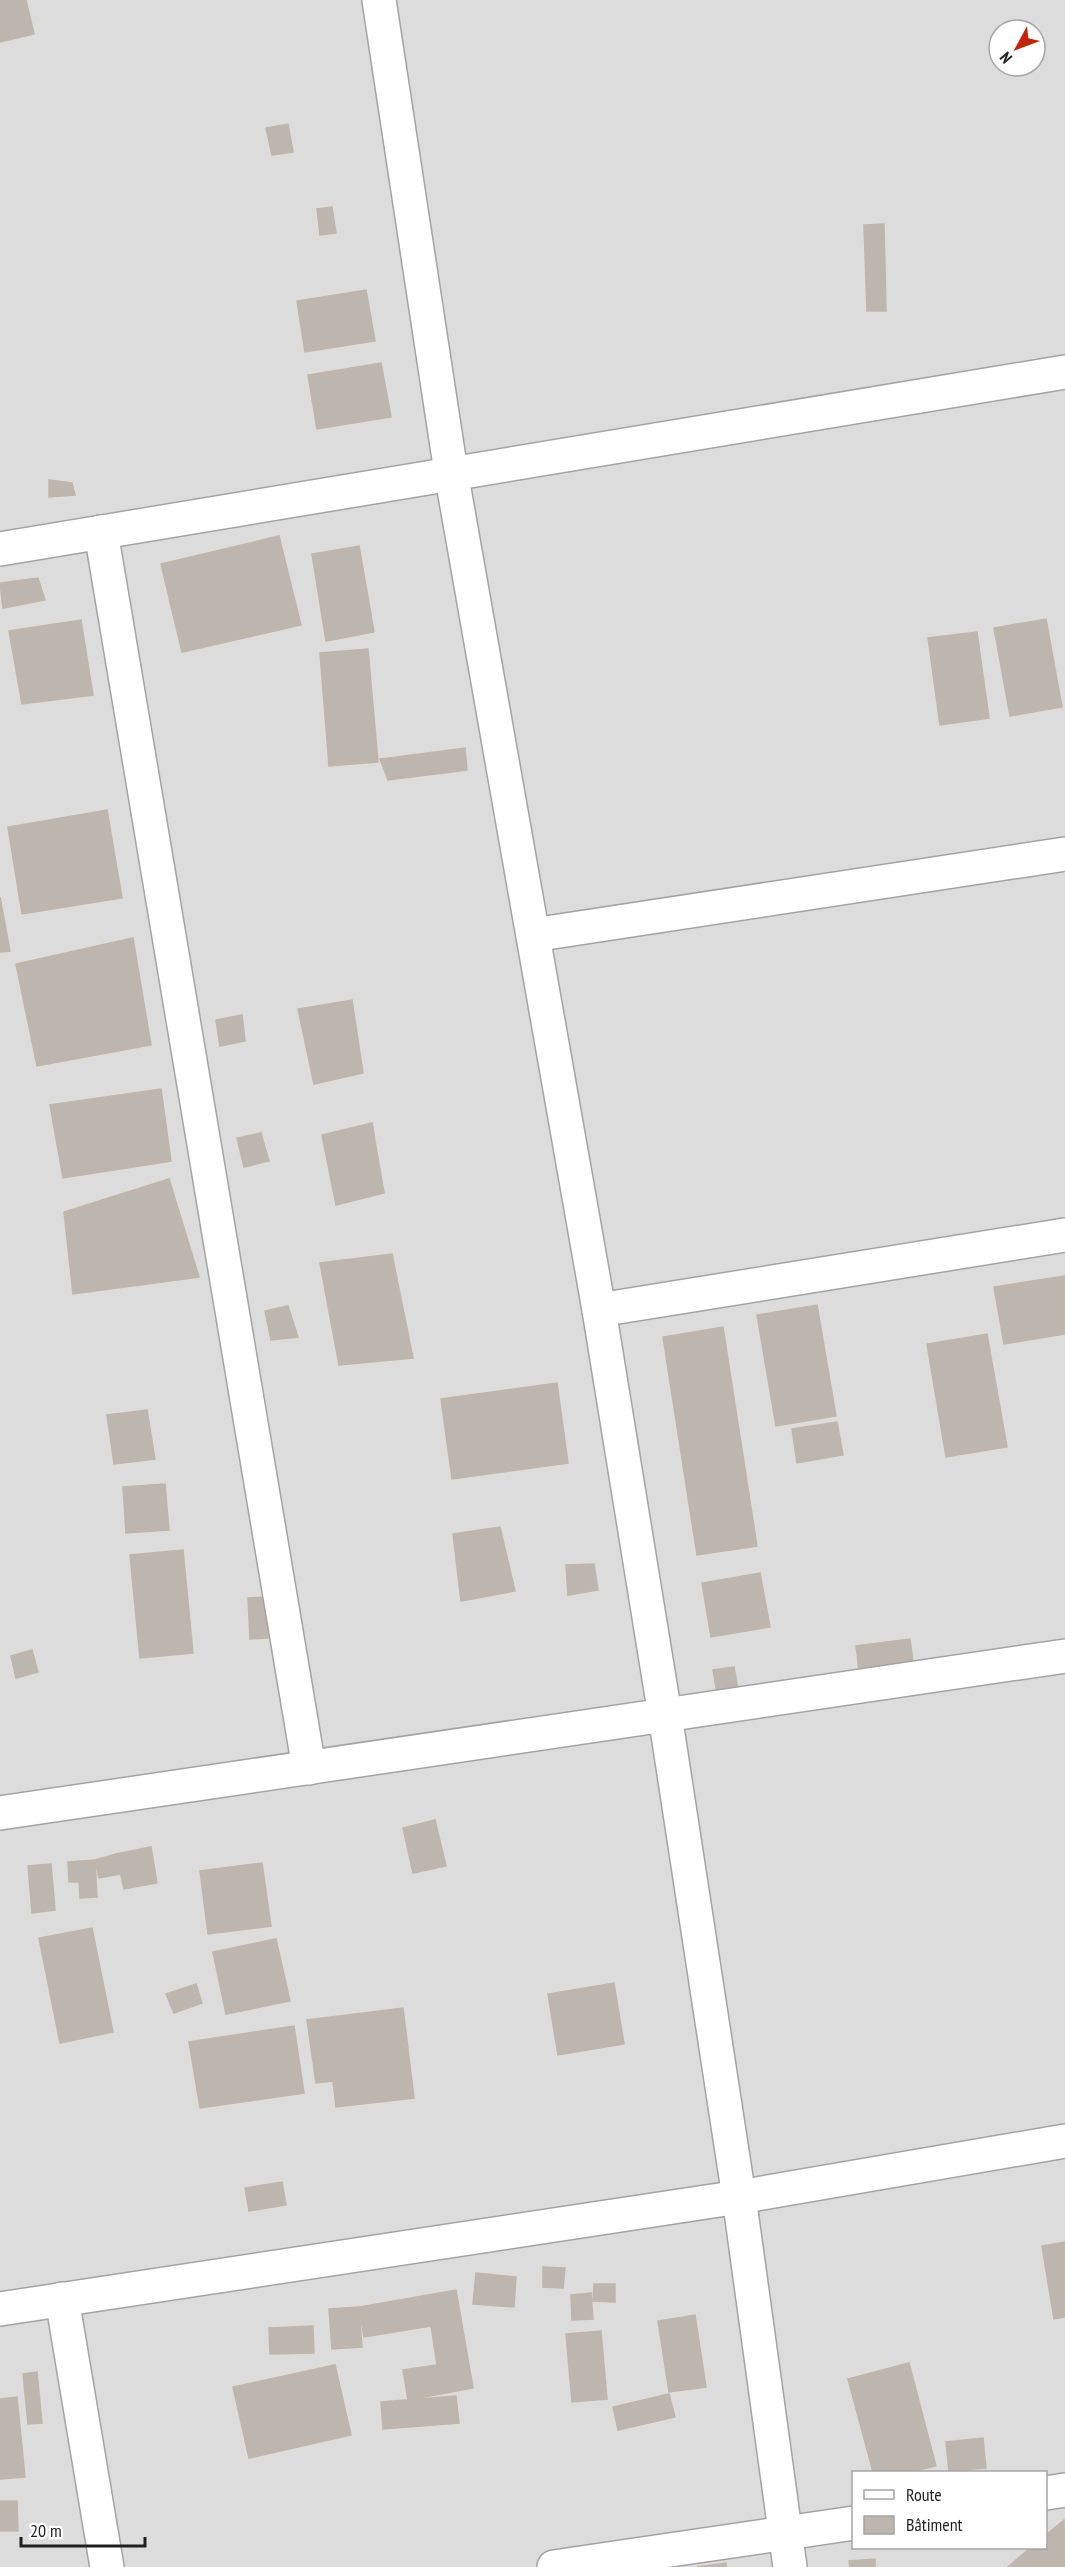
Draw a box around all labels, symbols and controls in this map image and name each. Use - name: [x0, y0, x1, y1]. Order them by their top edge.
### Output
- north arrow: [987, 18, 1047, 78]
- text: N: [995, 48, 1016, 68]
- legend: [852, 2471, 1047, 2549]
- text: Route: [906, 2483, 942, 2506]
- scale bar: [21, 2510, 146, 2548]
- text: Bâtiment: [906, 2513, 963, 2536]
- text: 20 m: [30, 2519, 62, 2542]

